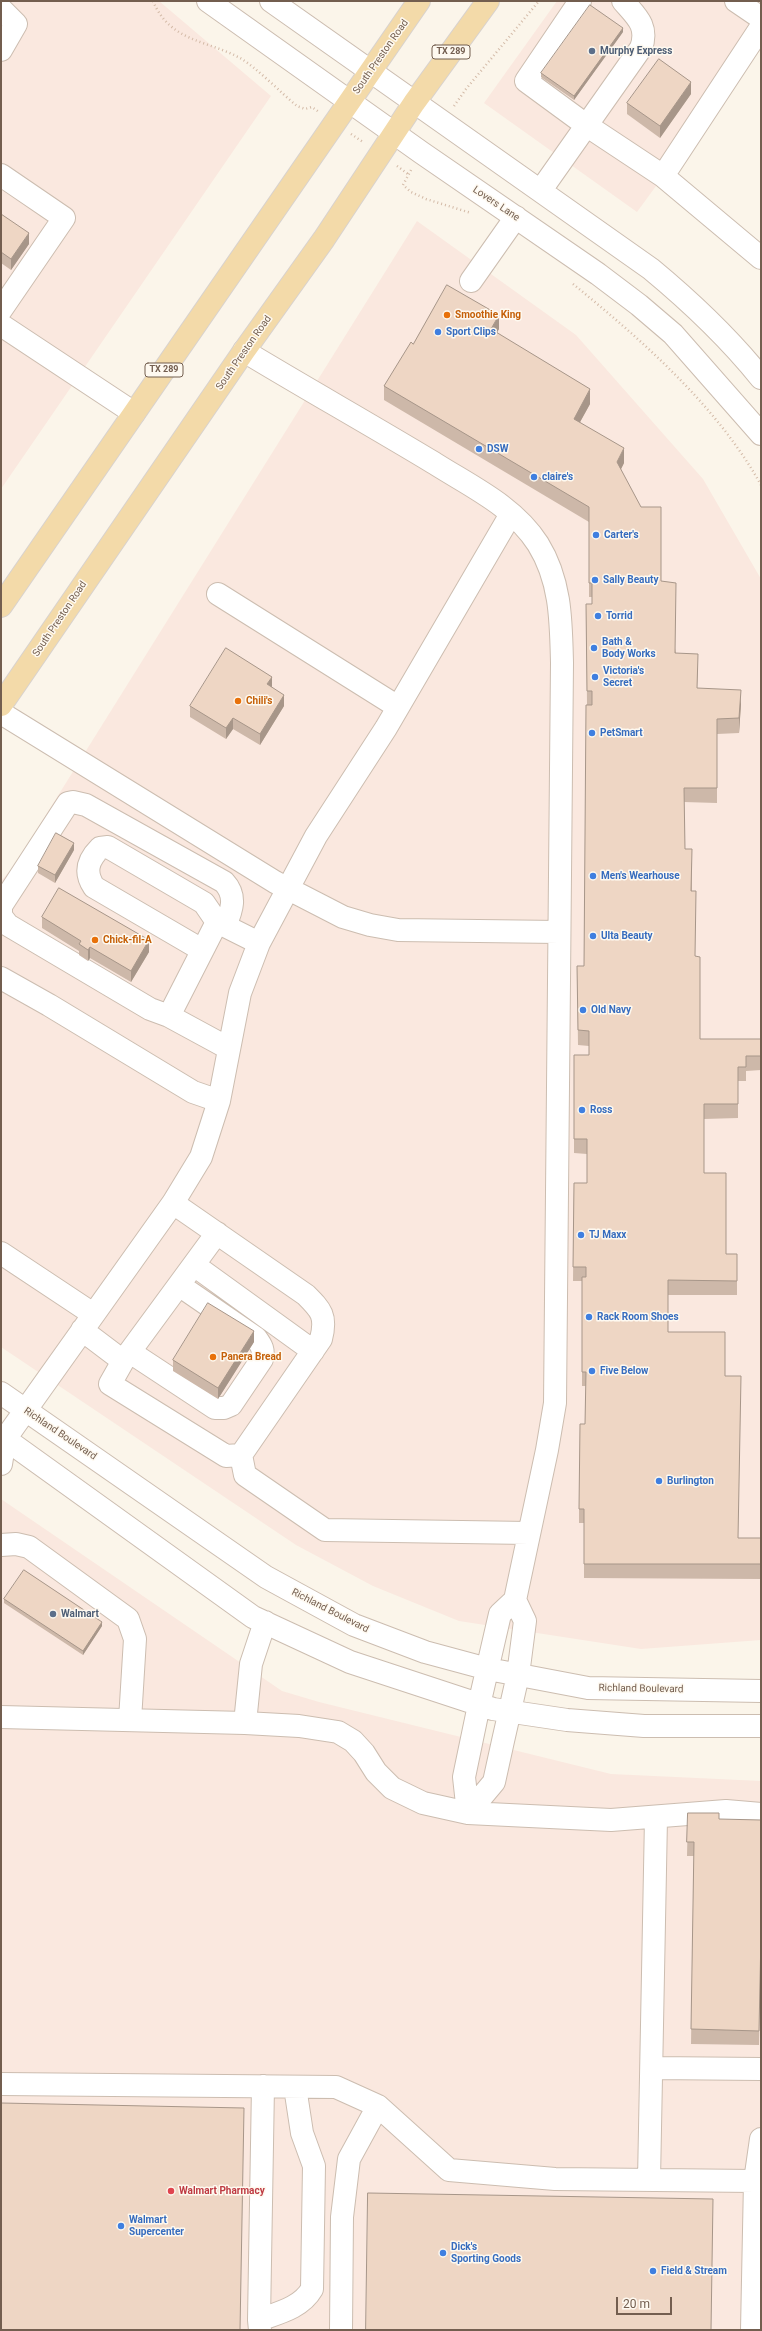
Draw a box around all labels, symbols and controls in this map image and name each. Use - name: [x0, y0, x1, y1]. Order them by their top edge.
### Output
- street label: South Preston Road: [351, 17, 411, 97]
- road number: TX 289: [432, 45, 470, 59]
- place label: Murphy Express: [600, 45, 672, 57]
- marker: Murphy Express: [587, 46, 597, 56]
- street label: Lovers Lane: [470, 184, 522, 224]
- place label: Smoothie King: [455, 309, 521, 321]
- marker: Smoothie King: [442, 310, 452, 320]
- street label: South Preston Road: [214, 313, 274, 393]
- place label: Sport Clips: [446, 326, 496, 338]
- marker: Sport Clips: [433, 327, 443, 337]
- road number: TX 289: [145, 363, 183, 377]
- place label: DSW: [487, 443, 508, 455]
- marker: DSW: [474, 444, 484, 454]
- place label: claire's: [542, 471, 573, 483]
- marker: claire's: [529, 472, 539, 482]
- place label: Carter's: [604, 529, 639, 541]
- marker: Carter's: [591, 530, 601, 540]
- place label: Sally Beauty: [603, 574, 658, 586]
- marker: Sally Beauty: [590, 575, 600, 585]
- street label: South Preston Road: [30, 579, 90, 659]
- place label: Torrid: [606, 610, 633, 622]
- marker: Torrid: [593, 611, 603, 621]
- place label: Bath & Body Works: [602, 636, 656, 660]
- marker: Bath & Body Works: [589, 643, 599, 653]
- place label: Victoria's Secret: [603, 665, 644, 688]
- marker: Victoria's Secret: [590, 672, 600, 682]
- place label: Chili's: [246, 695, 272, 707]
- marker: Chili's: [233, 696, 243, 706]
- place label: PetSmart: [600, 727, 643, 739]
- marker: PetSmart: [587, 728, 597, 738]
- place label: Men's Wearhouse: [601, 870, 680, 882]
- marker: Men's Wearhouse: [588, 871, 598, 881]
- place label: Ulta Beauty: [601, 930, 653, 942]
- marker: Ulta Beauty: [588, 931, 598, 941]
- place label: Chick-fil-A: [103, 934, 152, 946]
- marker: Chick-fil-A: [90, 935, 100, 945]
- place label: Old Navy: [591, 1004, 631, 1016]
- marker: Old Navy: [578, 1005, 588, 1015]
- place label: Ross: [590, 1104, 612, 1116]
- marker: Ross: [577, 1105, 587, 1115]
- place label: TJ Maxx: [589, 1229, 626, 1241]
- marker: TJ Maxx: [576, 1230, 586, 1240]
- place label: Rack Room Shoes: [597, 1311, 679, 1323]
- marker: Rack Room Shoes: [584, 1312, 594, 1322]
- place label: Panera Bread: [221, 1351, 281, 1363]
- marker: Panera Bread: [208, 1352, 218, 1362]
- place label: Five Below: [600, 1365, 648, 1377]
- marker: Five Below: [587, 1366, 597, 1376]
- street label: Richland Boulevard: [21, 1405, 99, 1463]
- place label: Burlington: [667, 1475, 714, 1487]
- marker: Burlington: [654, 1476, 664, 1486]
- street label: Richland Boulevard: [289, 1586, 371, 1636]
- place label: Walmart: [61, 1608, 99, 1620]
- marker: Walmart: [48, 1609, 58, 1619]
- street label: Richland Boulevard: [598, 1682, 684, 1696]
- place label: Walmart Pharmacy: [179, 2185, 265, 2197]
- marker: Walmart Pharmacy: [166, 2186, 176, 2196]
- place label: Walmart Supercenter: [129, 2214, 184, 2238]
- marker: Walmart Supercenter: [116, 2221, 126, 2231]
- place label: Dick's Sporting Goods: [451, 2241, 521, 2264]
- marker: Dick's Sporting Goods: [438, 2248, 448, 2258]
- place label: Field & Stream: [661, 2265, 727, 2277]
- marker: Field & Stream: [648, 2266, 658, 2276]
- scale bar: [618, 2289, 674, 2315]
- text: 20 m: [623, 2297, 650, 2311]

